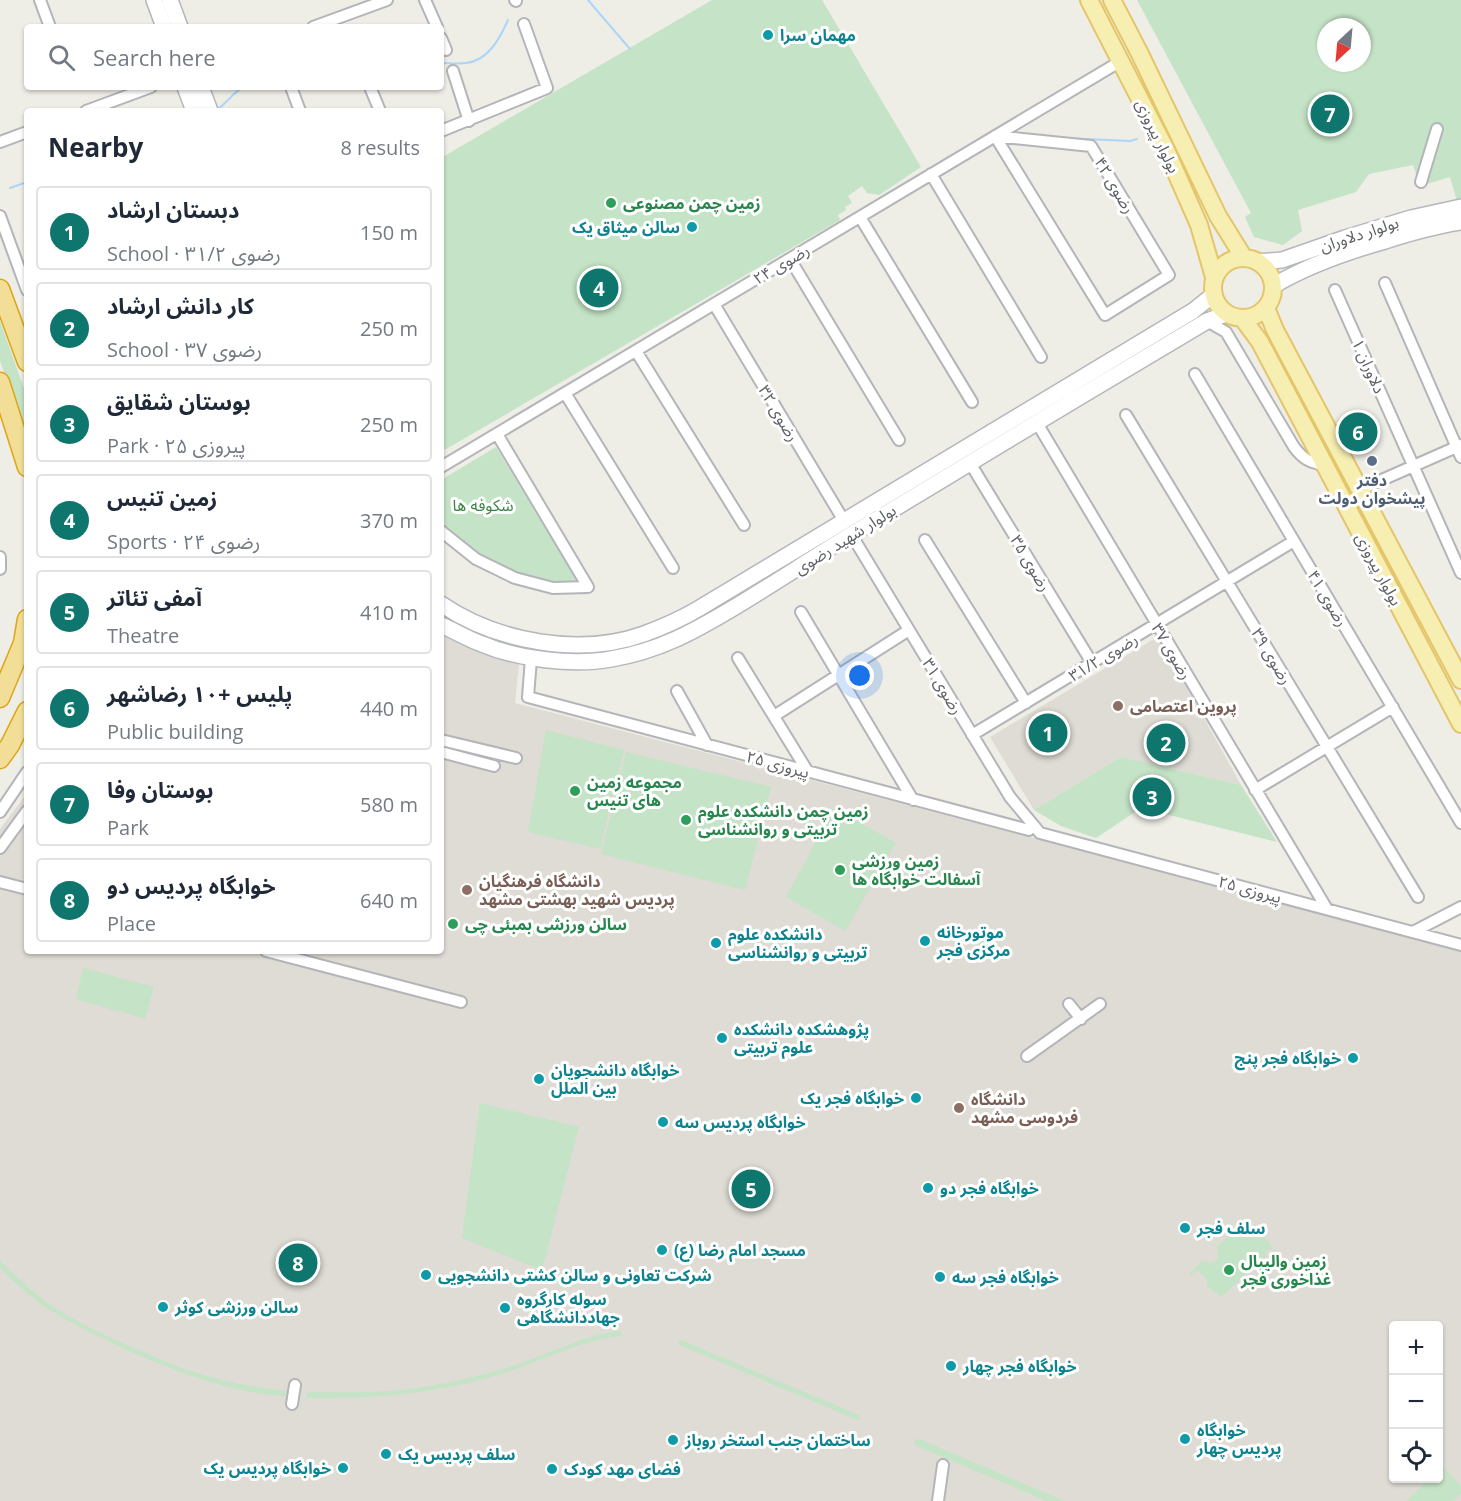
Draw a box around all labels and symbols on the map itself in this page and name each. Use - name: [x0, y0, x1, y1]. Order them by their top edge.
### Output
- north arrow: [1317, 18, 1371, 72]
- place label: مهمان سرا: [780, 24, 856, 46]
- marker: مهمان سرا: [761, 28, 775, 42]
- pin: 7: [1310, 92, 1350, 136]
- street label: بولوار پیروزی: [1131, 95, 1185, 177]
- street label: رضوی ۴۲: [1090, 153, 1140, 217]
- place label: زمین چمن مصنوعی: [623, 192, 761, 214]
- marker: زمین چمن مصنوعی: [604, 196, 618, 210]
- street label: بولوار دلاوران: [1317, 211, 1401, 257]
- place label: سالن میثاق یک: [572, 216, 680, 238]
- marker: سالن میثاق یک: [685, 220, 699, 234]
- street label: رضوی ۲۴: [749, 239, 813, 289]
- pin: 4: [580, 266, 618, 310]
- street label: دلاوران ۱: [1347, 335, 1391, 397]
- street label: رضوی ۳۲: [754, 381, 804, 445]
- pin: 6: [1338, 410, 1378, 454]
- marker: دفتر پیشخوان دولت: [1365, 454, 1379, 468]
- place label: دفتر پیشخوان دولت: [1318, 469, 1426, 509]
- park label: شکوفه ها: [452, 494, 514, 516]
- street label: بولوار شهید رضوی: [790, 499, 900, 579]
- street label: بولوار پیروزی: [1350, 529, 1407, 609]
- street label: رضوی ۳۵: [1006, 531, 1056, 595]
- street label: رضوی ۴۱: [1303, 566, 1353, 630]
- street label: رضوی ۳۷: [1147, 619, 1197, 683]
- street label: رضوی ۳۹: [1247, 624, 1297, 688]
- street label: رضوی ۳۱/۲: [1064, 628, 1142, 686]
- street label: رضوی ۳۱: [918, 654, 968, 718]
- your location: [845, 661, 874, 690]
- place label: پروین اعتصامی: [1130, 695, 1237, 717]
- marker: پروین اعتصامی: [1111, 699, 1125, 713]
- pin: 1: [1028, 710, 1068, 756]
- pin: 2: [1146, 720, 1186, 766]
- street label: پیروزی ۲۵: [744, 745, 812, 783]
- place label: مجموعه زمین های تنیس: [587, 771, 682, 811]
- pin: 3: [1132, 774, 1172, 820]
- marker: مجموعه زمین های تنیس: [568, 784, 582, 798]
- place label: زمین چمن دانشکده علوم تربیتی و روانشناسی: [698, 800, 868, 840]
- marker: زمین چمن دانشکده علوم تربیتی و روانشناسی: [679, 813, 693, 827]
- place label: زمین ورزشی آسفالت خوابگاه ها: [852, 850, 981, 890]
- marker: زمین ورزشی آسفالت خوابگاه ها: [833, 863, 847, 877]
- place label: دانشگاه فرهنگیان پردیس شهید بهشتی مشهد: [479, 870, 675, 910]
- street label: پیروزی ۲۵: [1216, 870, 1284, 908]
- marker: دانشگاه فرهنگیان پردیس شهید بهشتی مشهد: [460, 883, 474, 897]
- place label: سالن ورزشی بمبئی چی: [465, 913, 627, 935]
- marker: سالن ورزشی بمبئی چی: [446, 917, 460, 931]
- place label: موتورخانه مرکزی فجر: [936, 921, 1010, 961]
- place label: دانشکده علوم تربیتی و روانشناسی: [728, 923, 867, 963]
- marker: موتورخانه مرکزی فجر: [918, 934, 932, 948]
- marker: دانشکده علوم تربیتی و روانشناسی: [709, 936, 723, 950]
- place label: پژوهشکده دانشکده علوم تربیتی: [734, 1018, 869, 1059]
- marker: پژوهشکده دانشکده علوم تربیتی: [715, 1031, 729, 1045]
- place label: خوابگاه فجر پنج: [1235, 1047, 1341, 1071]
- marker: خوابگاه فجر پنج: [1346, 1051, 1360, 1065]
- place label: خوابگاه دانشجویان بین الملل: [551, 1059, 679, 1099]
- marker: خوابگاه دانشجویان بین الملل: [532, 1072, 546, 1086]
- place label: خوابگاه فجر یک: [800, 1087, 904, 1109]
- place label: دانشگاه فردوسی مشهد: [971, 1088, 1078, 1128]
- marker: خوابگاه فجر یک: [909, 1091, 923, 1105]
- marker: دانشگاه فردوسی مشهد: [952, 1101, 966, 1115]
- place label: خوابگاه پردیس سه: [675, 1111, 806, 1133]
- marker: خوابگاه پردیس سه: [656, 1115, 670, 1129]
- pin: 5: [732, 1166, 771, 1212]
- place label: خوابگاه فجر دو: [940, 1177, 1039, 1199]
- marker: خوابگاه فجر دو: [921, 1181, 935, 1195]
- place label: سلف فجر: [1196, 1217, 1265, 1239]
- marker: سلف فجر: [1178, 1221, 1192, 1235]
- place label: مسجد امام رضا (ع): [674, 1239, 806, 1262]
- pin: 8: [278, 1240, 318, 1286]
- marker: مسجد امام رضا (ع): [655, 1243, 669, 1257]
- place label: زمین والیبال غذاخوری فجر: [1240, 1250, 1332, 1290]
- marker: زمین والیبال غذاخوری فجر: [1222, 1263, 1236, 1277]
- place label: شرکت تعاونی و سالن کشتی دانشجویی: [438, 1264, 712, 1286]
- place label: خوابگاه فجر سه: [952, 1266, 1059, 1288]
- marker: شرکت تعاونی و سالن کشتی دانشجویی: [419, 1268, 433, 1282]
- marker: خوابگاه فجر سه: [933, 1270, 947, 1284]
- place label: سوله کارگروه جهاددانشگاهی: [517, 1288, 620, 1328]
- place label: سالن ورزشی کوثر: [174, 1296, 298, 1318]
- marker: سالن ورزشی کوثر: [156, 1300, 170, 1314]
- marker: سوله کارگروه جهاددانشگاهی: [498, 1301, 512, 1315]
- place label: خوابگاه فجر چهار: [962, 1355, 1077, 1377]
- marker: خوابگاه فجر چهار: [944, 1359, 958, 1373]
- place label: خوابگاه پردیس چهار: [1196, 1419, 1282, 1459]
- place label: ساختمان جنب استخر روباز: [684, 1429, 871, 1451]
- marker: خوابگاه پردیس چهار: [1178, 1432, 1192, 1446]
- marker: ساختمان جنب استخر روباز: [666, 1433, 680, 1447]
- place label: سلف پردیس یک: [398, 1443, 515, 1465]
- marker: سلف پردیس یک: [379, 1447, 393, 1461]
- place label: خوابگاه پردیس یک: [204, 1457, 331, 1479]
- place label: فضای مهد کودک: [564, 1458, 681, 1480]
- marker: خوابگاه پردیس یک: [336, 1461, 350, 1475]
- marker: فضای مهد کودک: [545, 1462, 559, 1476]

